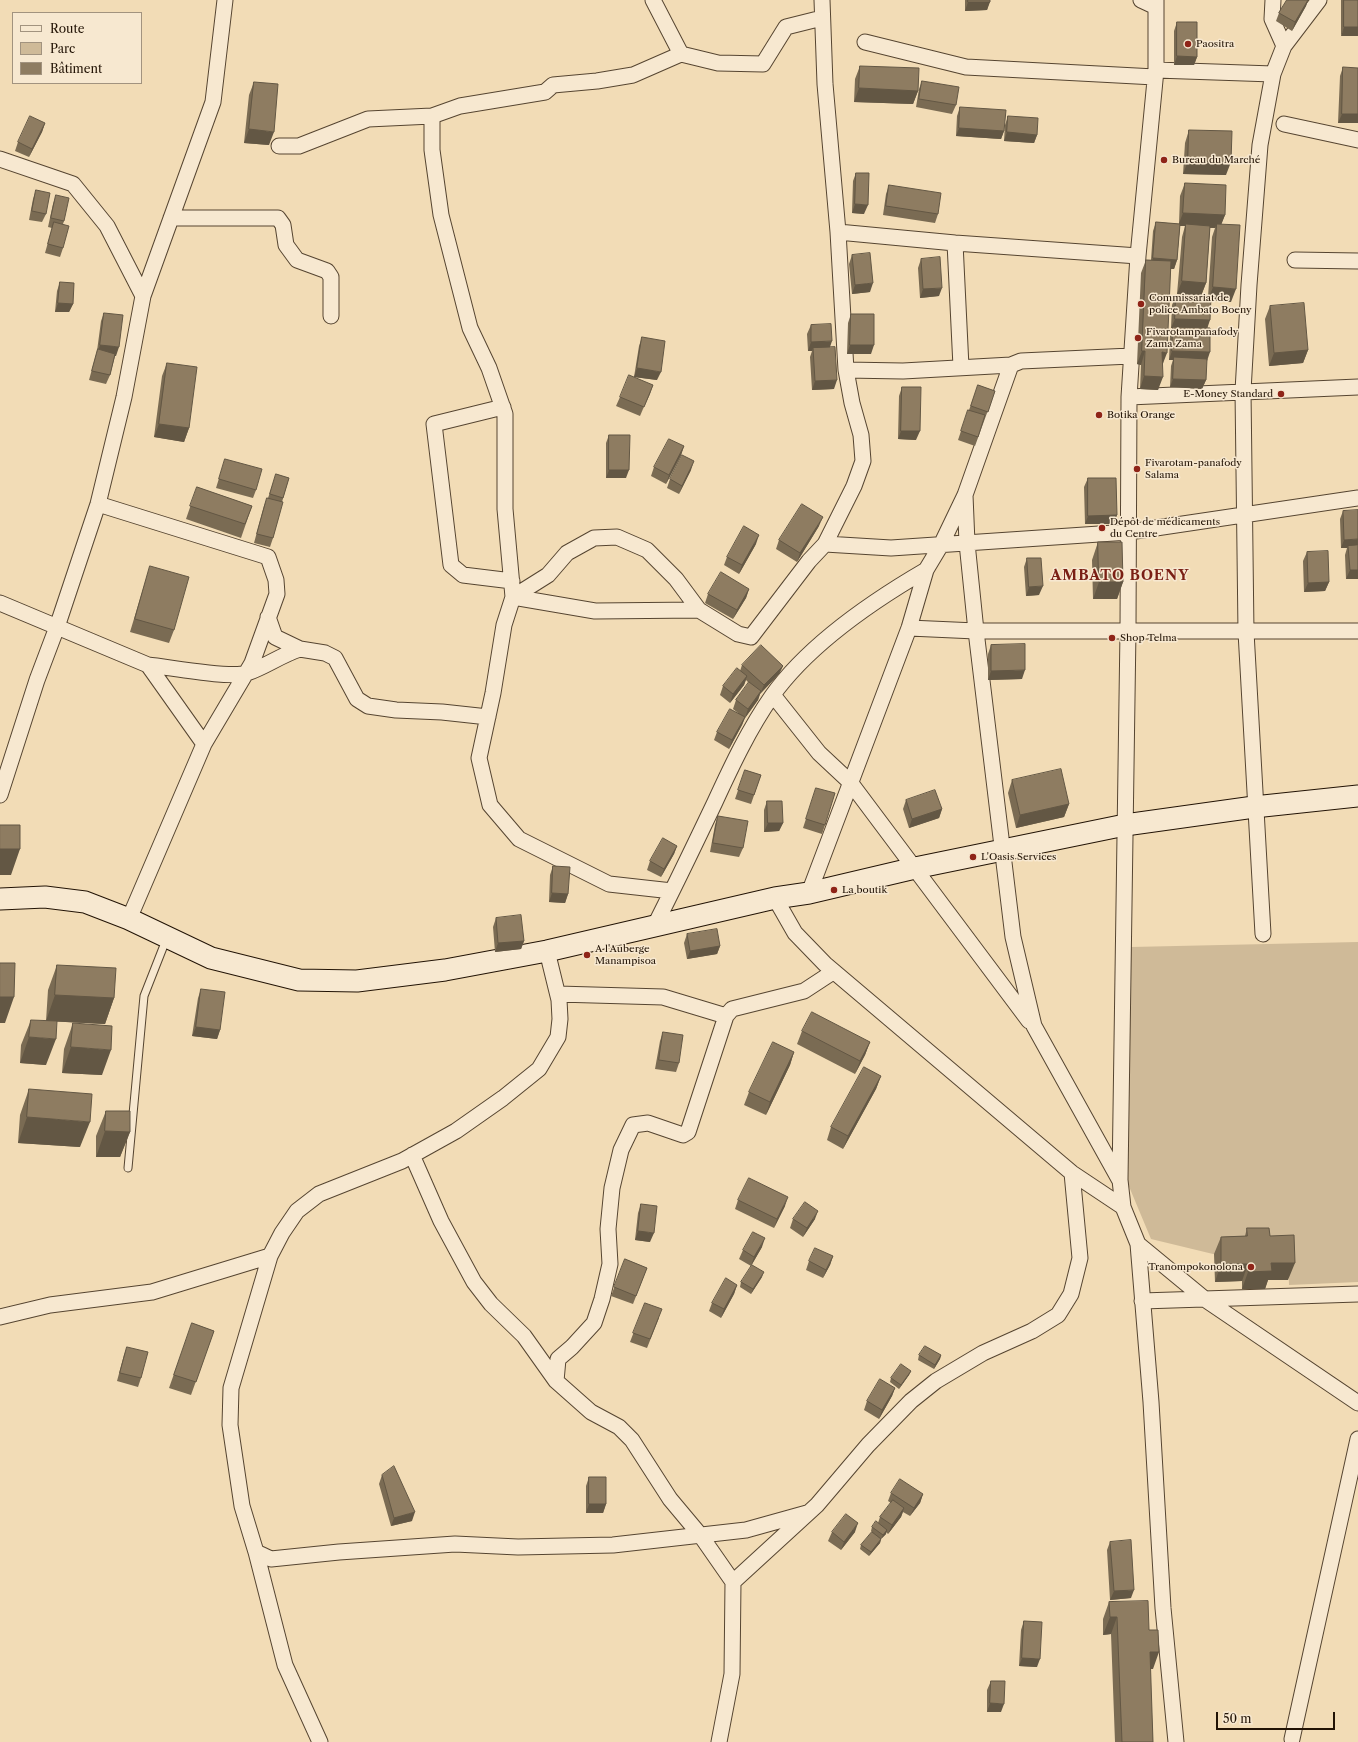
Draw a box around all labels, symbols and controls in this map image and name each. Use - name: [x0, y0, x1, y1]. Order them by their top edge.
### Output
- legend: [12, 12, 142, 84]
- text: Route: [50, 21, 84, 36]
- place label: Paositra: [1196, 38, 1234, 50]
- marker: Paositra: [1183, 39, 1193, 49]
- text: Parc: [50, 41, 75, 56]
- text: Bâtiment: [50, 61, 102, 76]
- place label: Bureau du Marché: [1172, 154, 1260, 166]
- marker: Bureau du Marché: [1159, 155, 1169, 165]
- place label: Commissariat de police Ambato Boeny: [1149, 292, 1251, 316]
- marker: Commissariat de police Ambato Boeny: [1136, 299, 1146, 309]
- place label: Fivarotampanafody Zama Zama: [1146, 326, 1238, 350]
- marker: Fivarotampanafody Zama Zama: [1133, 333, 1143, 343]
- place label: E-Money Standard: [1183, 388, 1273, 400]
- marker: E-Money Standard: [1276, 389, 1286, 399]
- place label: Botika Orange: [1107, 409, 1175, 421]
- marker: Botika Orange: [1094, 410, 1104, 420]
- place label: Fivarotam-panafody Salama: [1145, 457, 1242, 480]
- marker: Fivarotam-panafody Salama: [1132, 464, 1142, 474]
- place label: Dépôt de médicaments du Centre: [1110, 516, 1220, 540]
- marker: Dépôt de médicaments du Centre: [1097, 523, 1107, 533]
- district label: AMBATO BOENY: [1051, 568, 1189, 584]
- place label: Shop Telma: [1120, 632, 1177, 644]
- marker: Shop Telma: [1107, 633, 1117, 643]
- place label: L'Oasis Services: [981, 851, 1056, 863]
- marker: L'Oasis Services: [968, 852, 978, 862]
- place label: La boutik: [842, 884, 887, 896]
- marker: La boutik: [829, 885, 839, 895]
- place label: A l'Auberge Manampisoa: [595, 943, 656, 966]
- marker: A l'Auberge Manampisoa: [582, 950, 592, 960]
- place label: Tranompokonolona: [1148, 1261, 1243, 1273]
- marker: Tranompokonolona: [1246, 1262, 1256, 1272]
- scale bar: [1218, 1704, 1337, 1730]
- text: 50 m: [1223, 1711, 1252, 1726]

